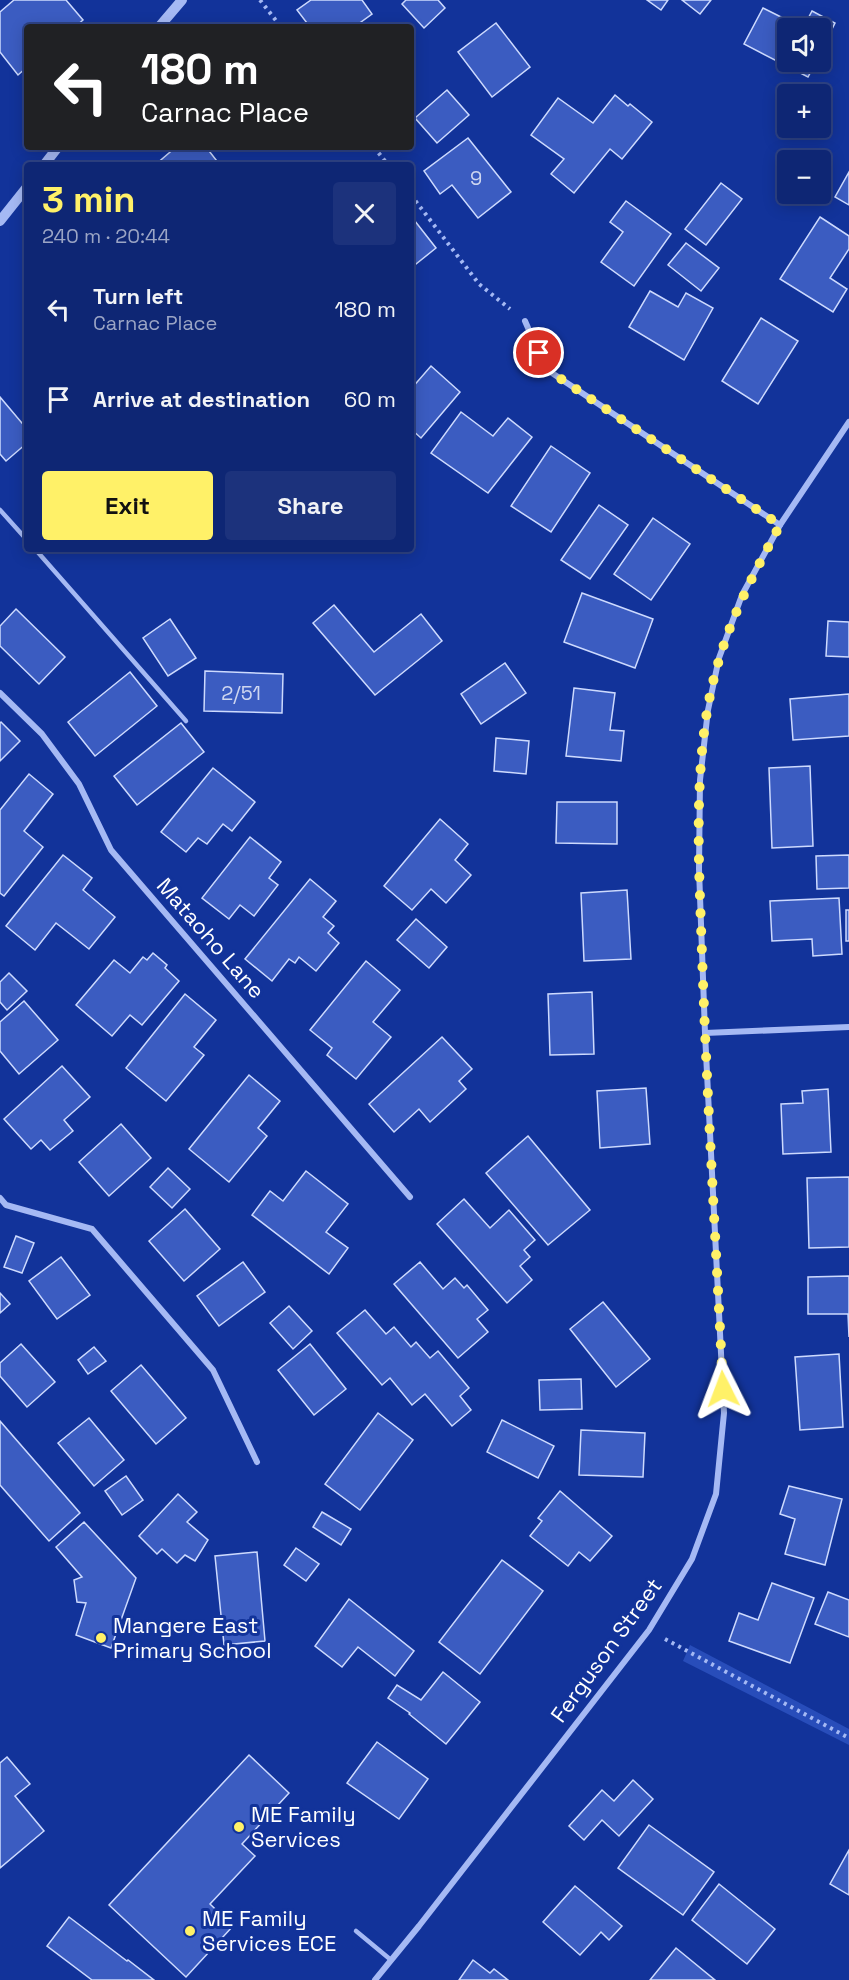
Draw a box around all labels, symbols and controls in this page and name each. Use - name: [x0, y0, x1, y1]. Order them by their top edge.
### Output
- map controls: [777, 18, 831, 204]
- button: sound: [777, 18, 831, 72]
- text: 180 m: [141, 43, 259, 96]
- icon: left: [42, 48, 120, 126]
- button: +: [777, 84, 831, 138]
- text: Carnac Place: [141, 95, 309, 130]
- button: −: [777, 150, 831, 204]
- house number: 9: [470, 165, 482, 191]
- text: 3 min: [42, 177, 136, 223]
- button: close: [333, 182, 396, 245]
- text: 240 m · 20:44: [42, 223, 170, 249]
- text: Turn left: [93, 282, 183, 310]
- icon: left: [42, 293, 75, 326]
- text: 180 m: [334, 295, 396, 323]
- text: Carnac Place: [93, 310, 217, 336]
- pin: [513, 327, 564, 378]
- icon: arrive: [522, 336, 555, 369]
- icon: arrive: [42, 383, 75, 416]
- text: Arrive at destination: [93, 385, 310, 413]
- text: 60 m: [344, 385, 396, 413]
- button: Exit: [42, 471, 213, 540]
- button: Share: [225, 471, 396, 540]
- house number: 2/51: [221, 680, 261, 706]
- street label: Mataoho Lane: [151, 872, 271, 1004]
- position arrow: [691, 1357, 755, 1421]
- street label: Ferguson Street: [544, 1572, 668, 1728]
- place label: Mangere East Primary School: [113, 1611, 272, 1664]
- marker: Mangere East Primary School: [94, 1631, 108, 1645]
- place label: ME Family Services: [251, 1800, 356, 1853]
- marker: ME Family Services: [232, 1820, 246, 1834]
- place label: ME Family Services ECE: [202, 1904, 336, 1957]
- marker: ME Family Services ECE: [183, 1924, 197, 1938]

